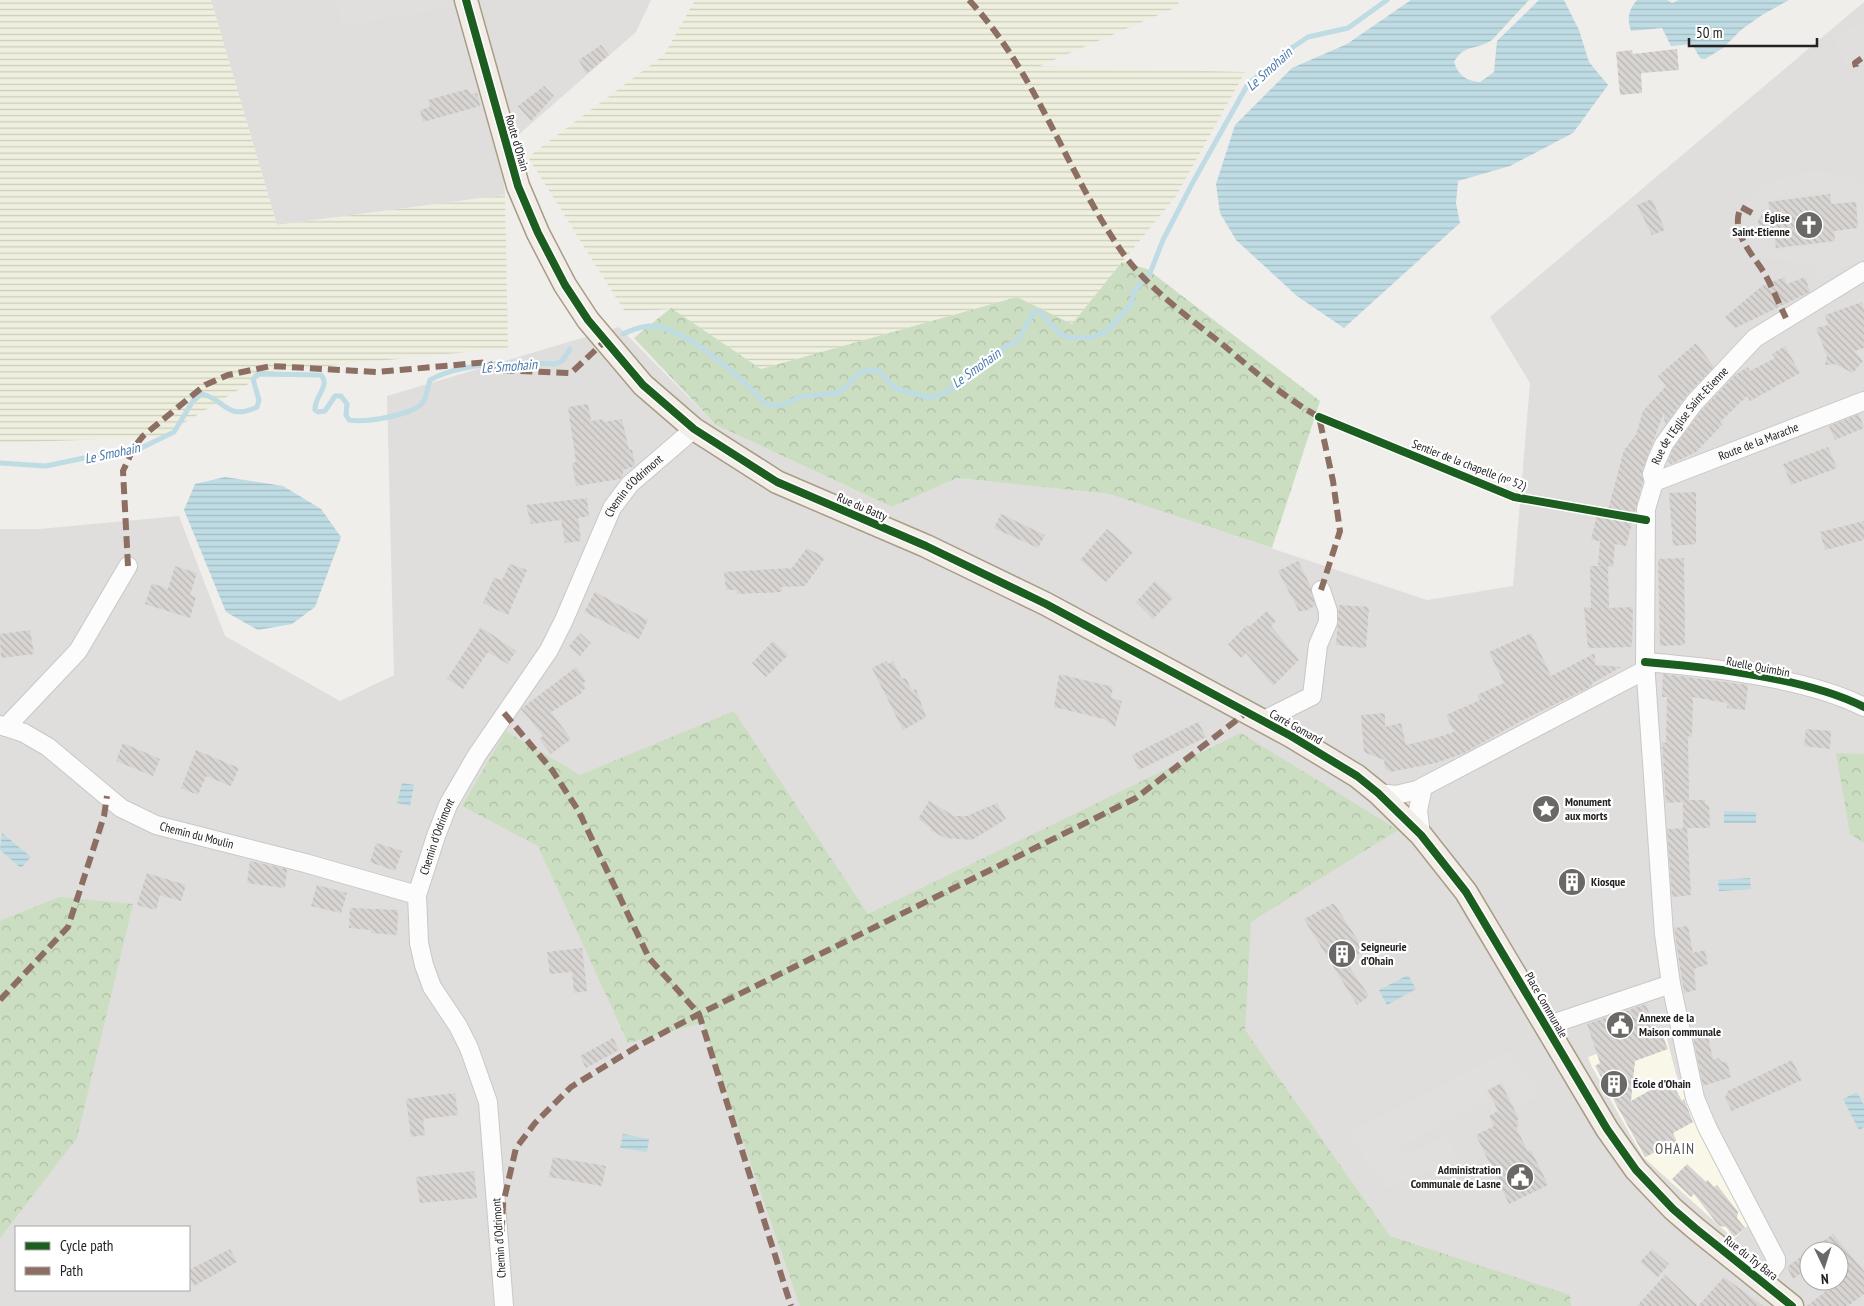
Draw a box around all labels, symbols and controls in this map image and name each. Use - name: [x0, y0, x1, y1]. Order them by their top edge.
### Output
- scale bar: [1689, 15, 1816, 47]
- text: 50 m: [1696, 23, 1722, 42]
- water label: Le Smohain: [1242, 43, 1296, 94]
- street label: Route d'Ohain: [502, 113, 533, 173]
- place label: Église Saint-Etienne: [1732, 210, 1790, 239]
- church icon: Église Saint-Etienne: [1794, 210, 1824, 240]
- water label: Le Smohain: [948, 344, 1005, 392]
- water label: Le Smohain: [480, 355, 538, 377]
- street label: Rue de l'Eglise Saint-Etienne: [1648, 363, 1731, 467]
- street label: Route de la Marache: [1716, 419, 1800, 463]
- street label: Sentier de la chapelle (nᵒ 52): [1410, 436, 1529, 493]
- water label: Le Smohain: [83, 438, 142, 468]
- street label: Chemin d'Odrimont: [601, 451, 666, 519]
- street label: Rue du Batty: [835, 489, 890, 524]
- street label: Ruelle Quimbin: [1725, 653, 1791, 680]
- street label: Carré Gomand: [1267, 706, 1325, 747]
- place icon: Monument aux morts: [1531, 794, 1561, 824]
- place label: Monument aux morts: [1565, 794, 1612, 823]
- street label: Chemin d'Odrimont: [416, 795, 458, 877]
- street label: Chemin du Moulin: [158, 818, 235, 851]
- building icon: Kiosque: [1557, 867, 1587, 897]
- place label: Kiosque: [1591, 874, 1625, 889]
- building icon: Seigneurie d’Ohain: [1327, 939, 1357, 969]
- place label: Seigneurie d’Ohain: [1361, 939, 1407, 968]
- street label: Place Communale: [1522, 969, 1571, 1040]
- public building icon: Annexe de la Maison communale: [1605, 1010, 1635, 1040]
- place label: Annexe de la Maison communale: [1638, 1010, 1721, 1039]
- building icon: École d'Ohain: [1599, 1069, 1629, 1099]
- place label: École d'Ohain: [1633, 1076, 1691, 1091]
- district label: OHAIN: [1655, 1139, 1695, 1158]
- place label: Administration Communale de Lasne: [1411, 1162, 1501, 1191]
- public building icon: Administration Communale de Lasne: [1505, 1162, 1535, 1192]
- street label: Chemin d'Odrimont: [488, 1197, 509, 1279]
- legend: [15, 1226, 190, 1291]
- street label: Rue du Try Bara: [1721, 1232, 1781, 1283]
- text: Cycle path: [60, 1236, 113, 1255]
- north arrow: [1799, 1241, 1849, 1291]
- text: Path: [60, 1261, 83, 1280]
- text: N: [1821, 1270, 1829, 1288]

